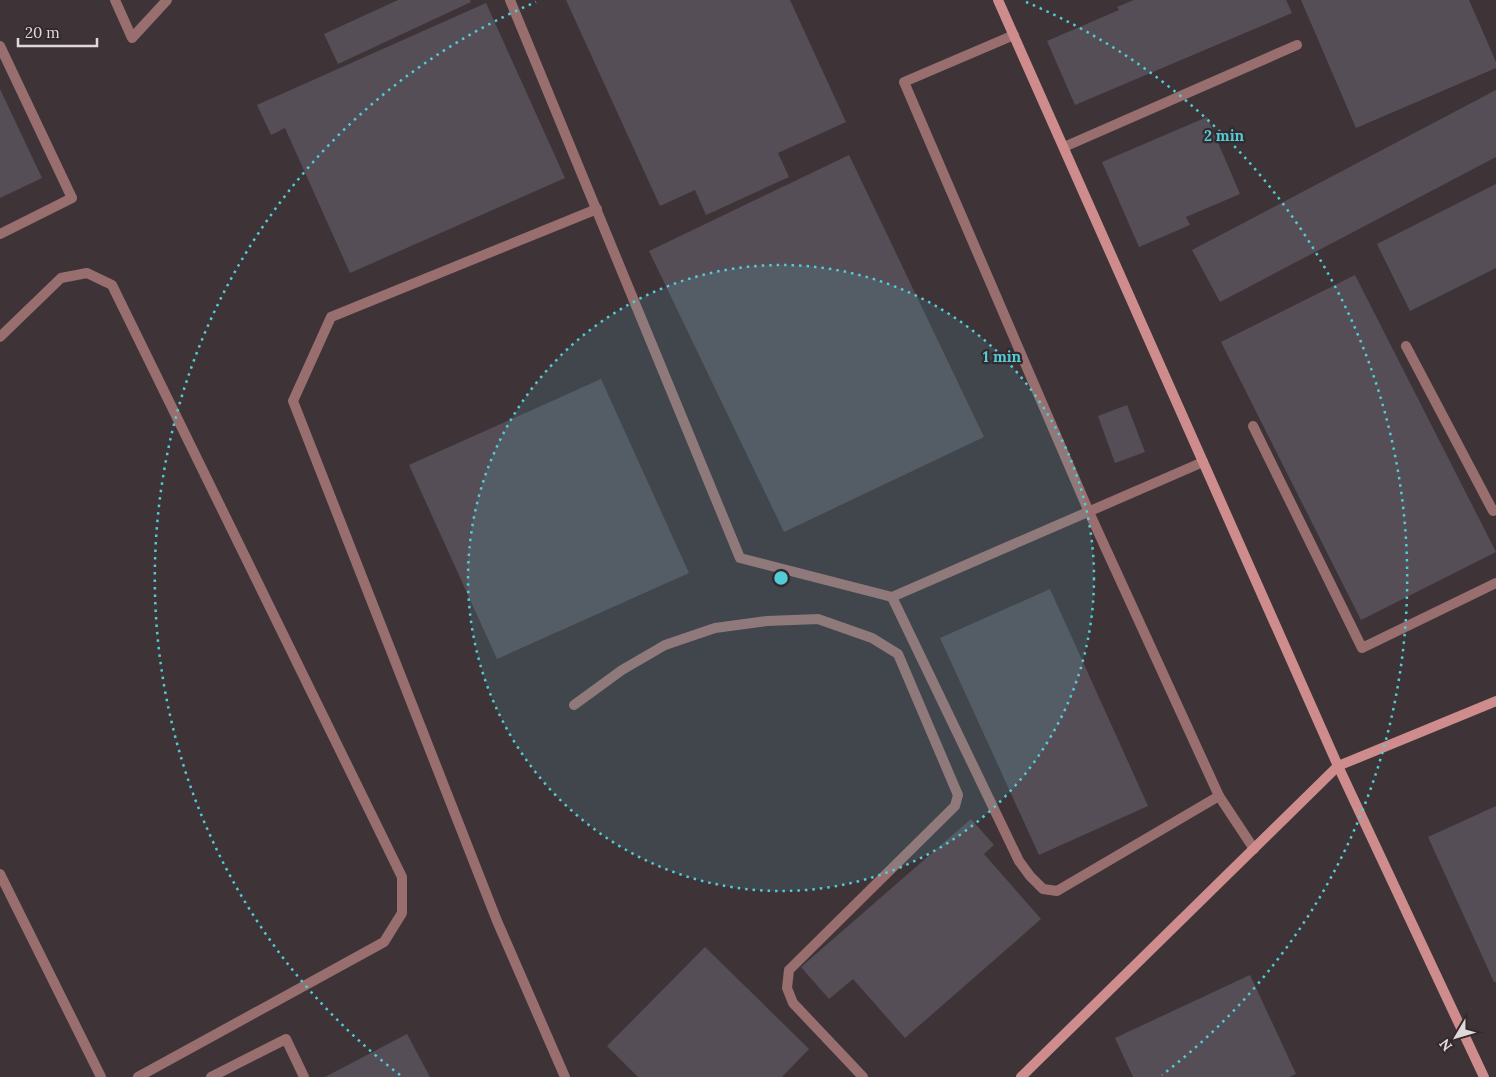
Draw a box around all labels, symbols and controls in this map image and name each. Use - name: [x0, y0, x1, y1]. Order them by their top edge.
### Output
- scale bar: [18, 15, 96, 47]
- text: 20 m: [25, 23, 60, 42]
- text: 2 min: [1204, 126, 1245, 145]
- text: 1 min: [983, 347, 1022, 366]
- centre of rings: [772, 569, 790, 587]
- north arrow: [1431, 1012, 1481, 1062]
- text: N: [1435, 1035, 1456, 1055]

